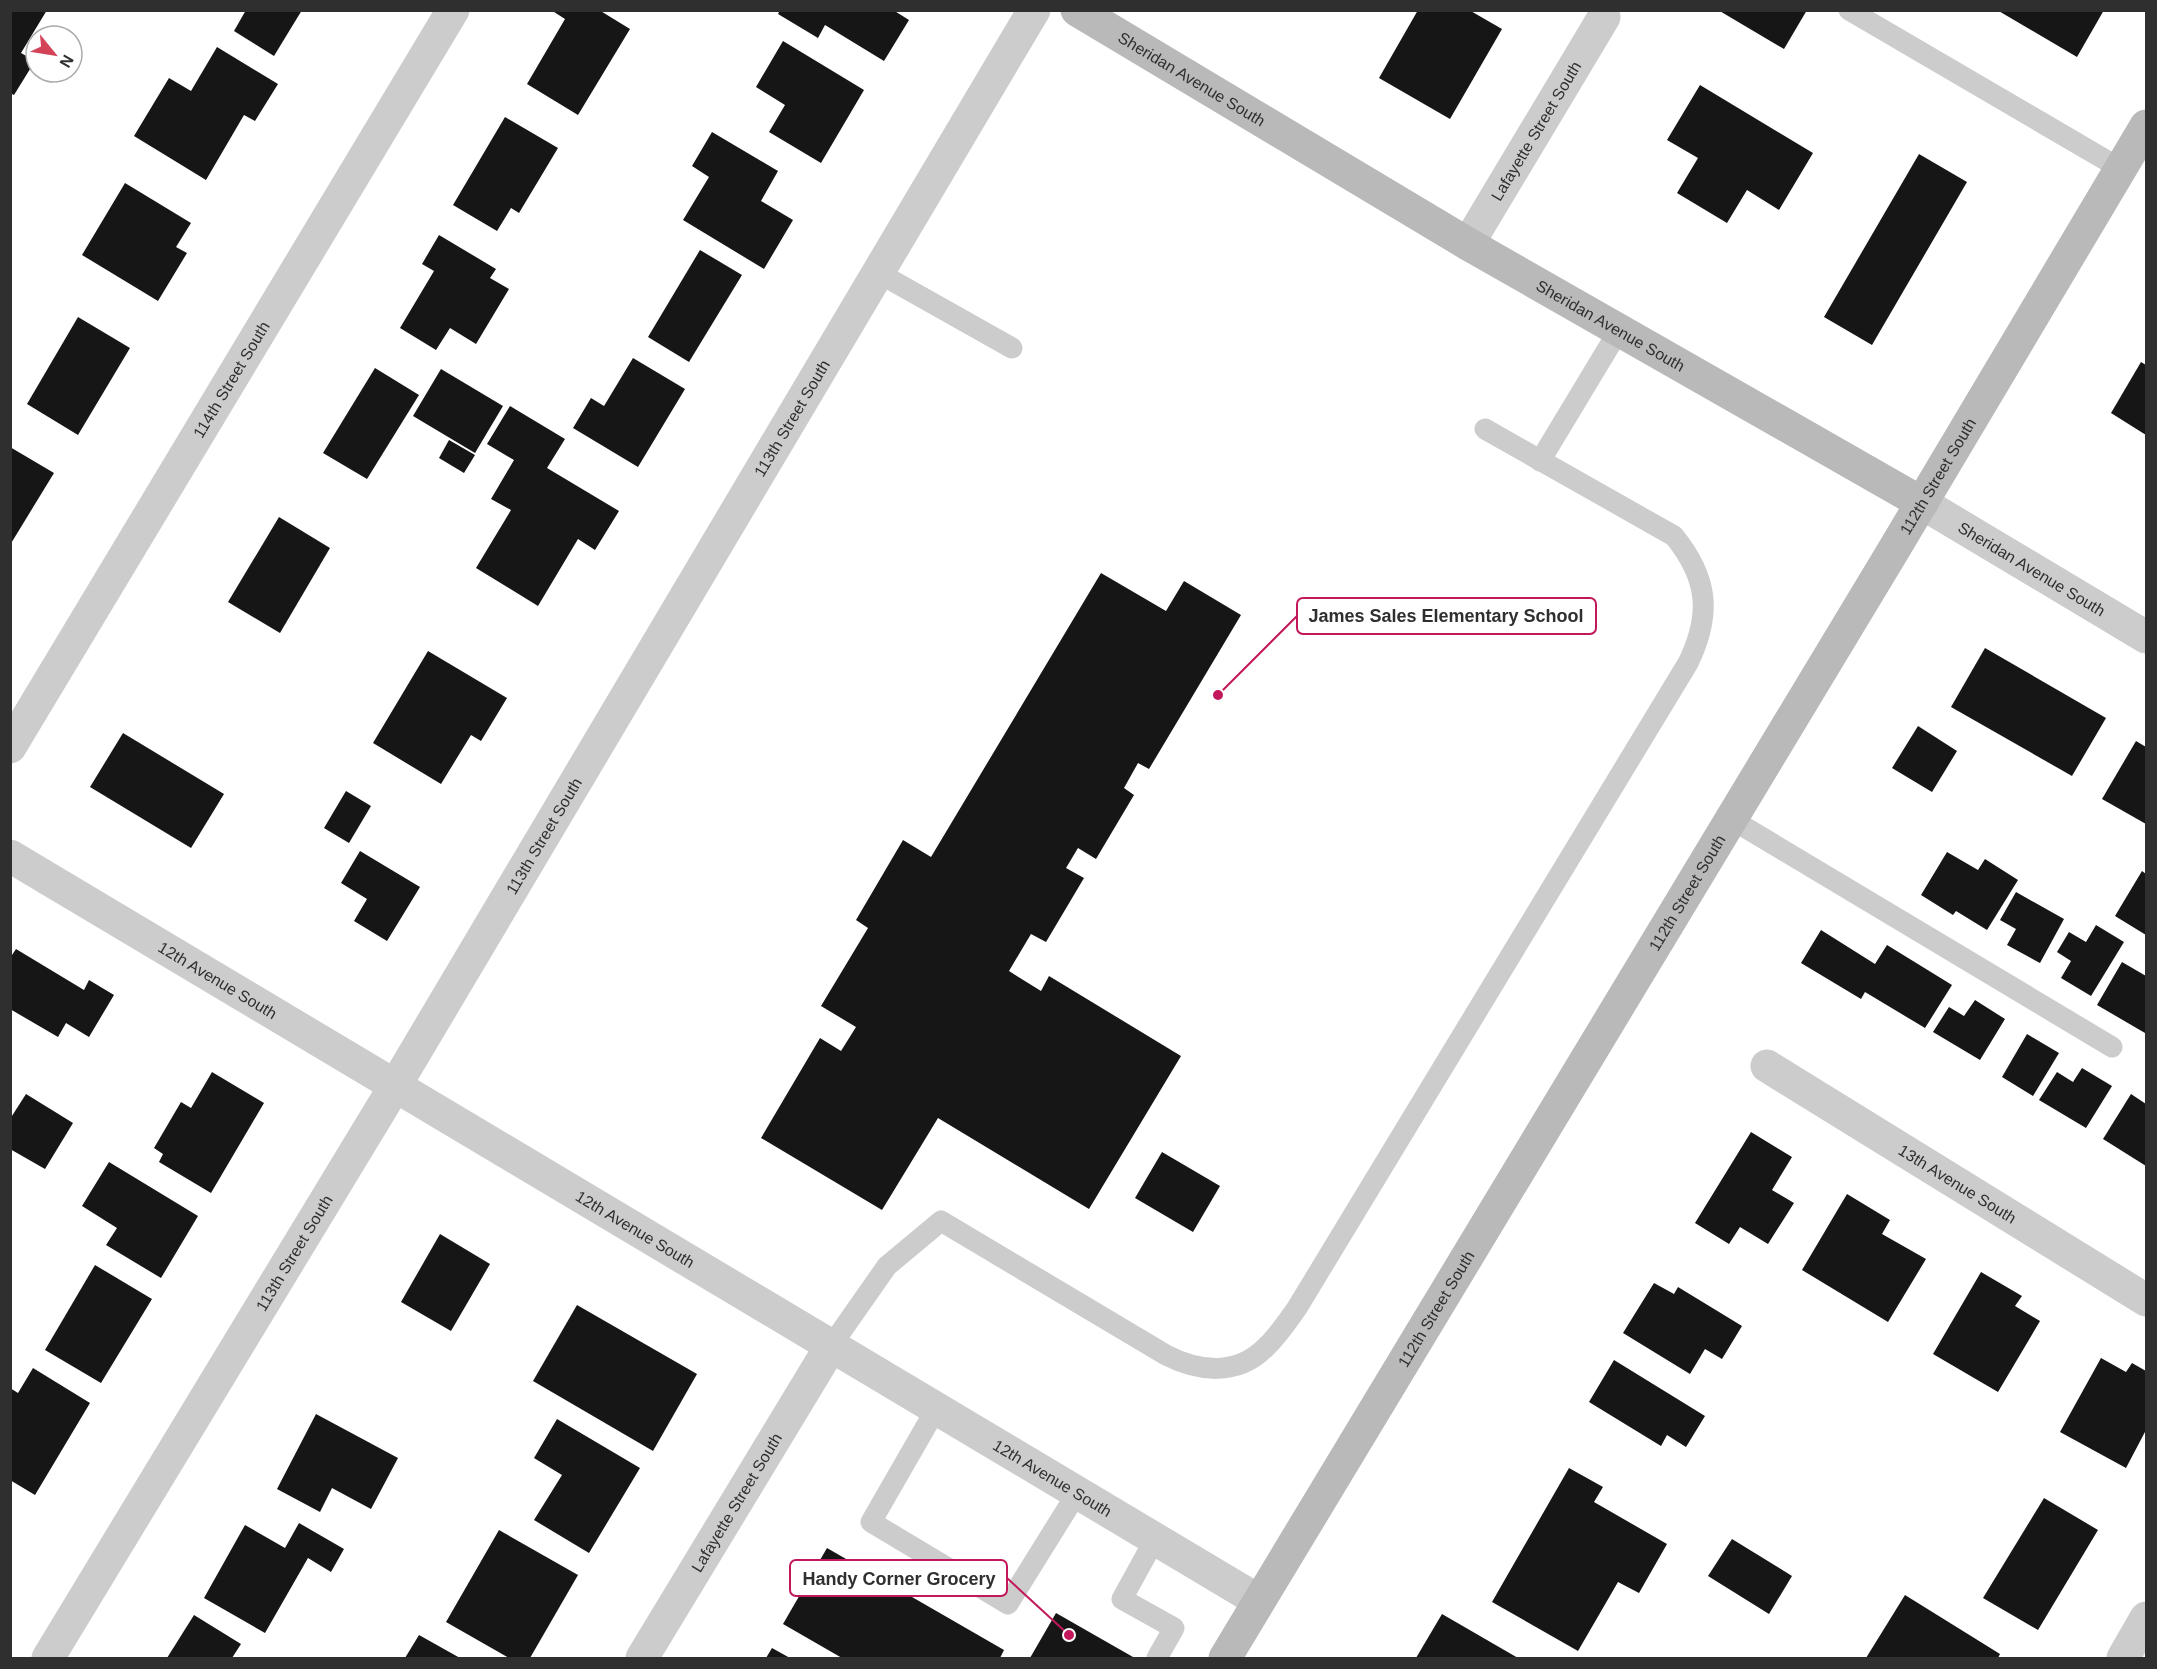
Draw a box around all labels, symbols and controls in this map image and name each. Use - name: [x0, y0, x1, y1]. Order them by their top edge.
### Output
- north arrow: [24, 24, 84, 84]
- street label: Sheridan Avenue South: [1115, 29, 1268, 130]
- text: N: [56, 52, 77, 71]
- street label: Lafayette Street South: [1488, 58, 1585, 204]
- street label: Sheridan Avenue South: [1533, 277, 1688, 375]
- street label: 114th Street South: [190, 318, 273, 441]
- street label: 113th Street South: [751, 357, 833, 479]
- street label: 112th Street South: [1897, 415, 1979, 538]
- street label: Sheridan Avenue South: [1955, 519, 2108, 620]
- callout: James Sales Elementary School: [1297, 598, 1596, 634]
- text: James Sales Elementary School: [1308, 606, 1584, 626]
- street label: 113th Street South: [503, 775, 585, 897]
- street label: 112th Street South: [1646, 832, 1729, 954]
- street label: 12th Avenue South: [155, 939, 280, 1022]
- street label: 13th Avenue South: [1895, 1141, 2019, 1227]
- street label: 12th Avenue South: [573, 1187, 697, 1271]
- street label: 113th Street South: [253, 1192, 336, 1314]
- street label: 112th Street South: [1395, 1248, 1478, 1370]
- street label: Lafayette Street South: [688, 1430, 785, 1575]
- street label: 12th Avenue South: [990, 1436, 1115, 1520]
- callout: Handy Corner Grocery: [790, 1560, 1007, 1596]
- text: Handy Corner Grocery: [802, 1569, 996, 1589]

